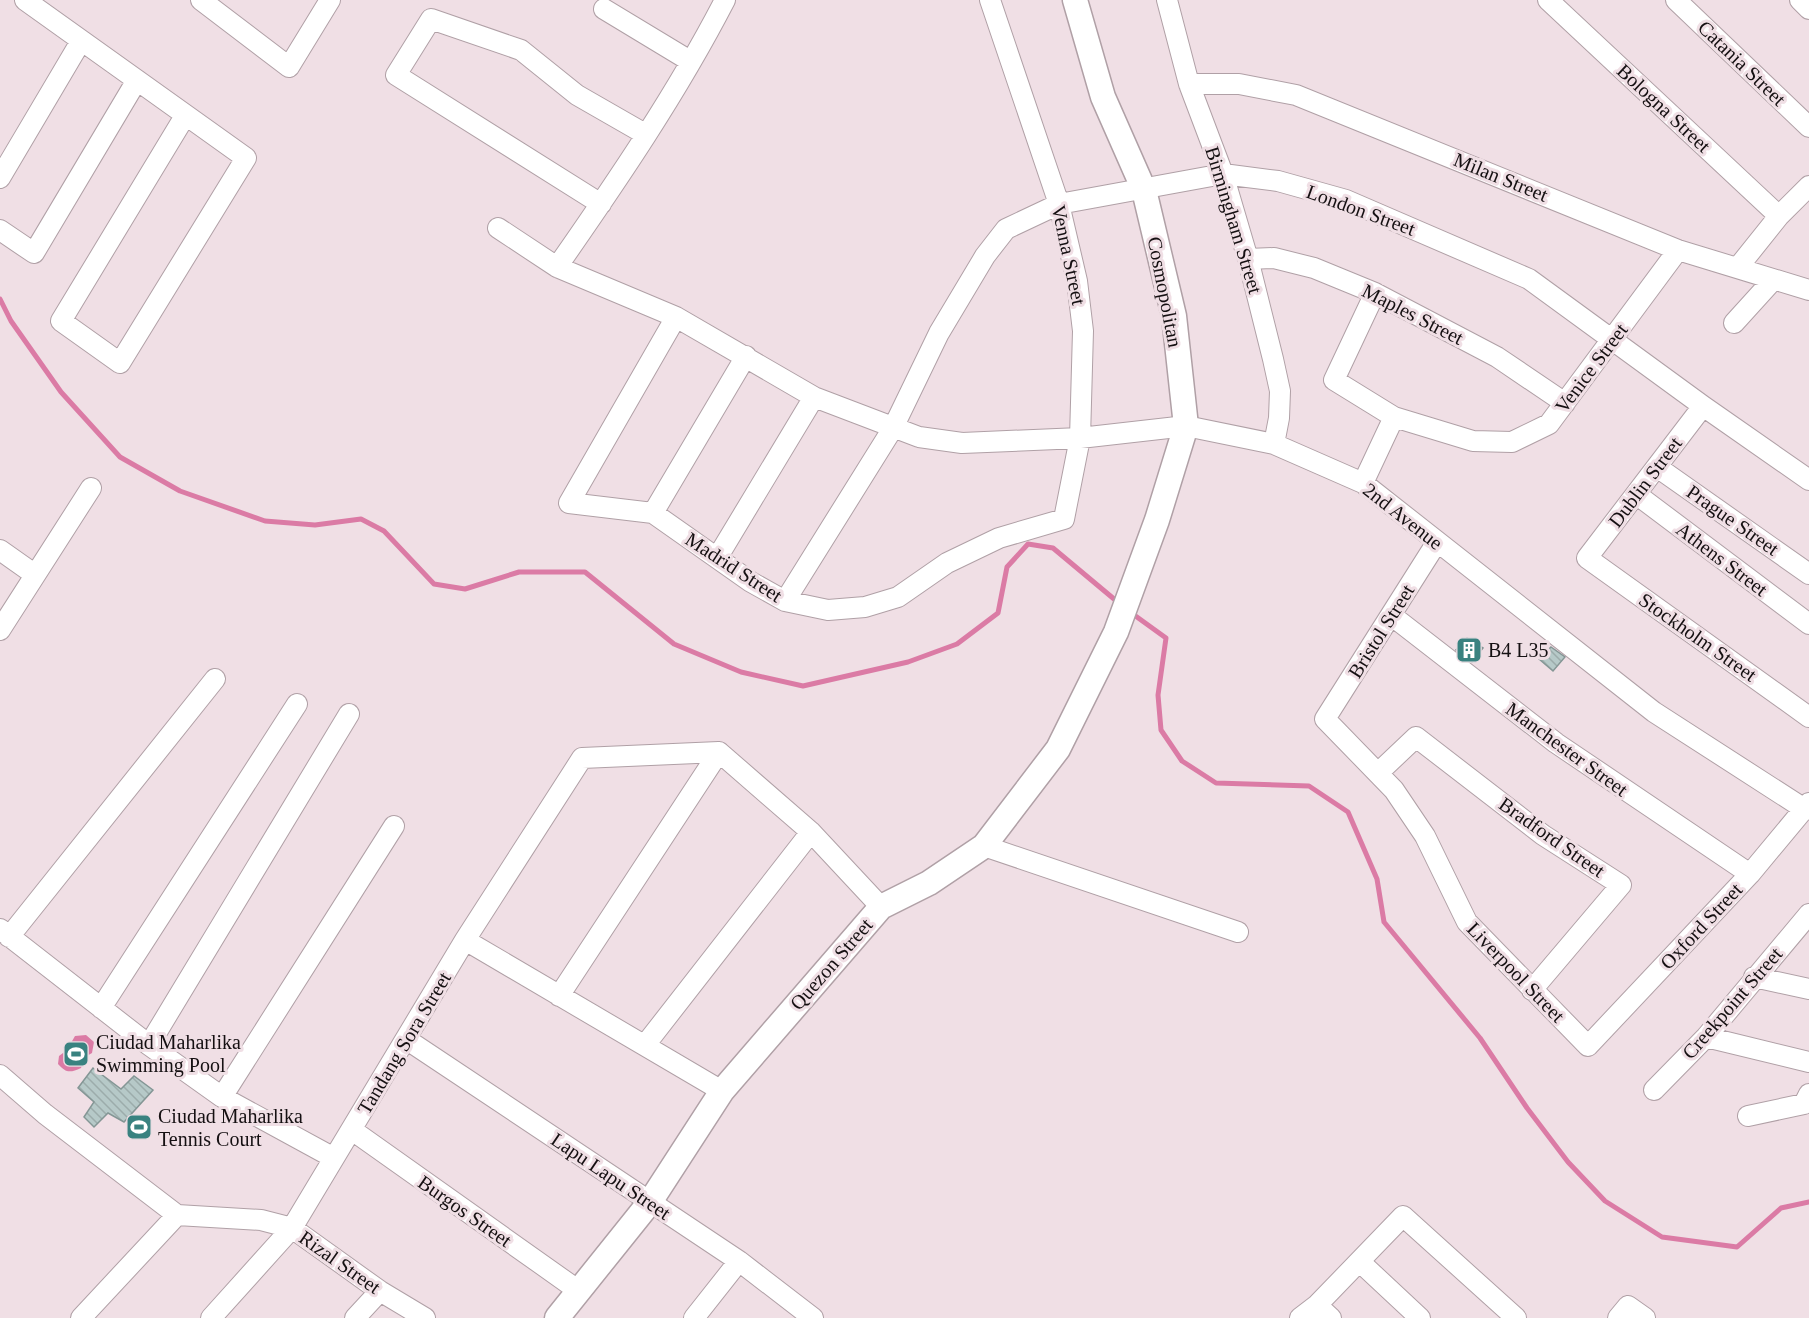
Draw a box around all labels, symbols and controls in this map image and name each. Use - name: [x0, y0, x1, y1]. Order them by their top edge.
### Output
- street label: Catania Street: [1694, 16, 1791, 110]
- street label: Bologna Street: [1612, 59, 1715, 158]
- street label: Birmingham Street: [1200, 144, 1267, 297]
- street label: Milan Street: [1451, 148, 1552, 206]
- street label: London Street: [1304, 180, 1419, 240]
- street label: Venna Street: [1048, 203, 1090, 307]
- street label: Cosmopolitan: [1143, 235, 1187, 349]
- street label: Maples Street: [1358, 279, 1468, 350]
- street label: Venice Street: [1550, 319, 1632, 417]
- street label: Dublin Street: [1604, 432, 1686, 531]
- street label: 2nd Avenue: [1359, 478, 1447, 554]
- street label: Prague Street: [1682, 480, 1784, 561]
- street label: Athens Street: [1672, 518, 1772, 601]
- street label: Madrid Street: [682, 528, 787, 607]
- street label: Bristol Street: [1344, 580, 1419, 682]
- street label: Stockholm Street: [1635, 588, 1761, 686]
- building icon: B4 L35: [1454, 635, 1484, 665]
- place label: B4 L35: [1488, 639, 1549, 661]
- street label: Manchester Street: [1502, 698, 1632, 801]
- street label: Bradford Street: [1495, 792, 1609, 882]
- street label: Oxford Street: [1656, 878, 1747, 974]
- street label: Quezon Street: [785, 913, 877, 1014]
- street label: Liverpool Street: [1462, 917, 1570, 1028]
- street label: Creekpoint Street: [1678, 942, 1787, 1064]
- street label: Tandang Sora Street: [353, 968, 456, 1119]
- place label: Ciudad Maharlika Swimming Pool: [96, 1031, 241, 1077]
- sports icon: Ciudad Maharlika Swimming Pool: [61, 1039, 91, 1069]
- place label: Ciudad Maharlika Tennis Court: [158, 1105, 303, 1150]
- sports icon: Ciudad Maharlika Tennis Court: [124, 1112, 154, 1142]
- street label: Lapu Lapu Street: [547, 1128, 675, 1225]
- street label: Burgos Street: [413, 1171, 516, 1252]
- street label: Rizal Street: [295, 1226, 385, 1298]

